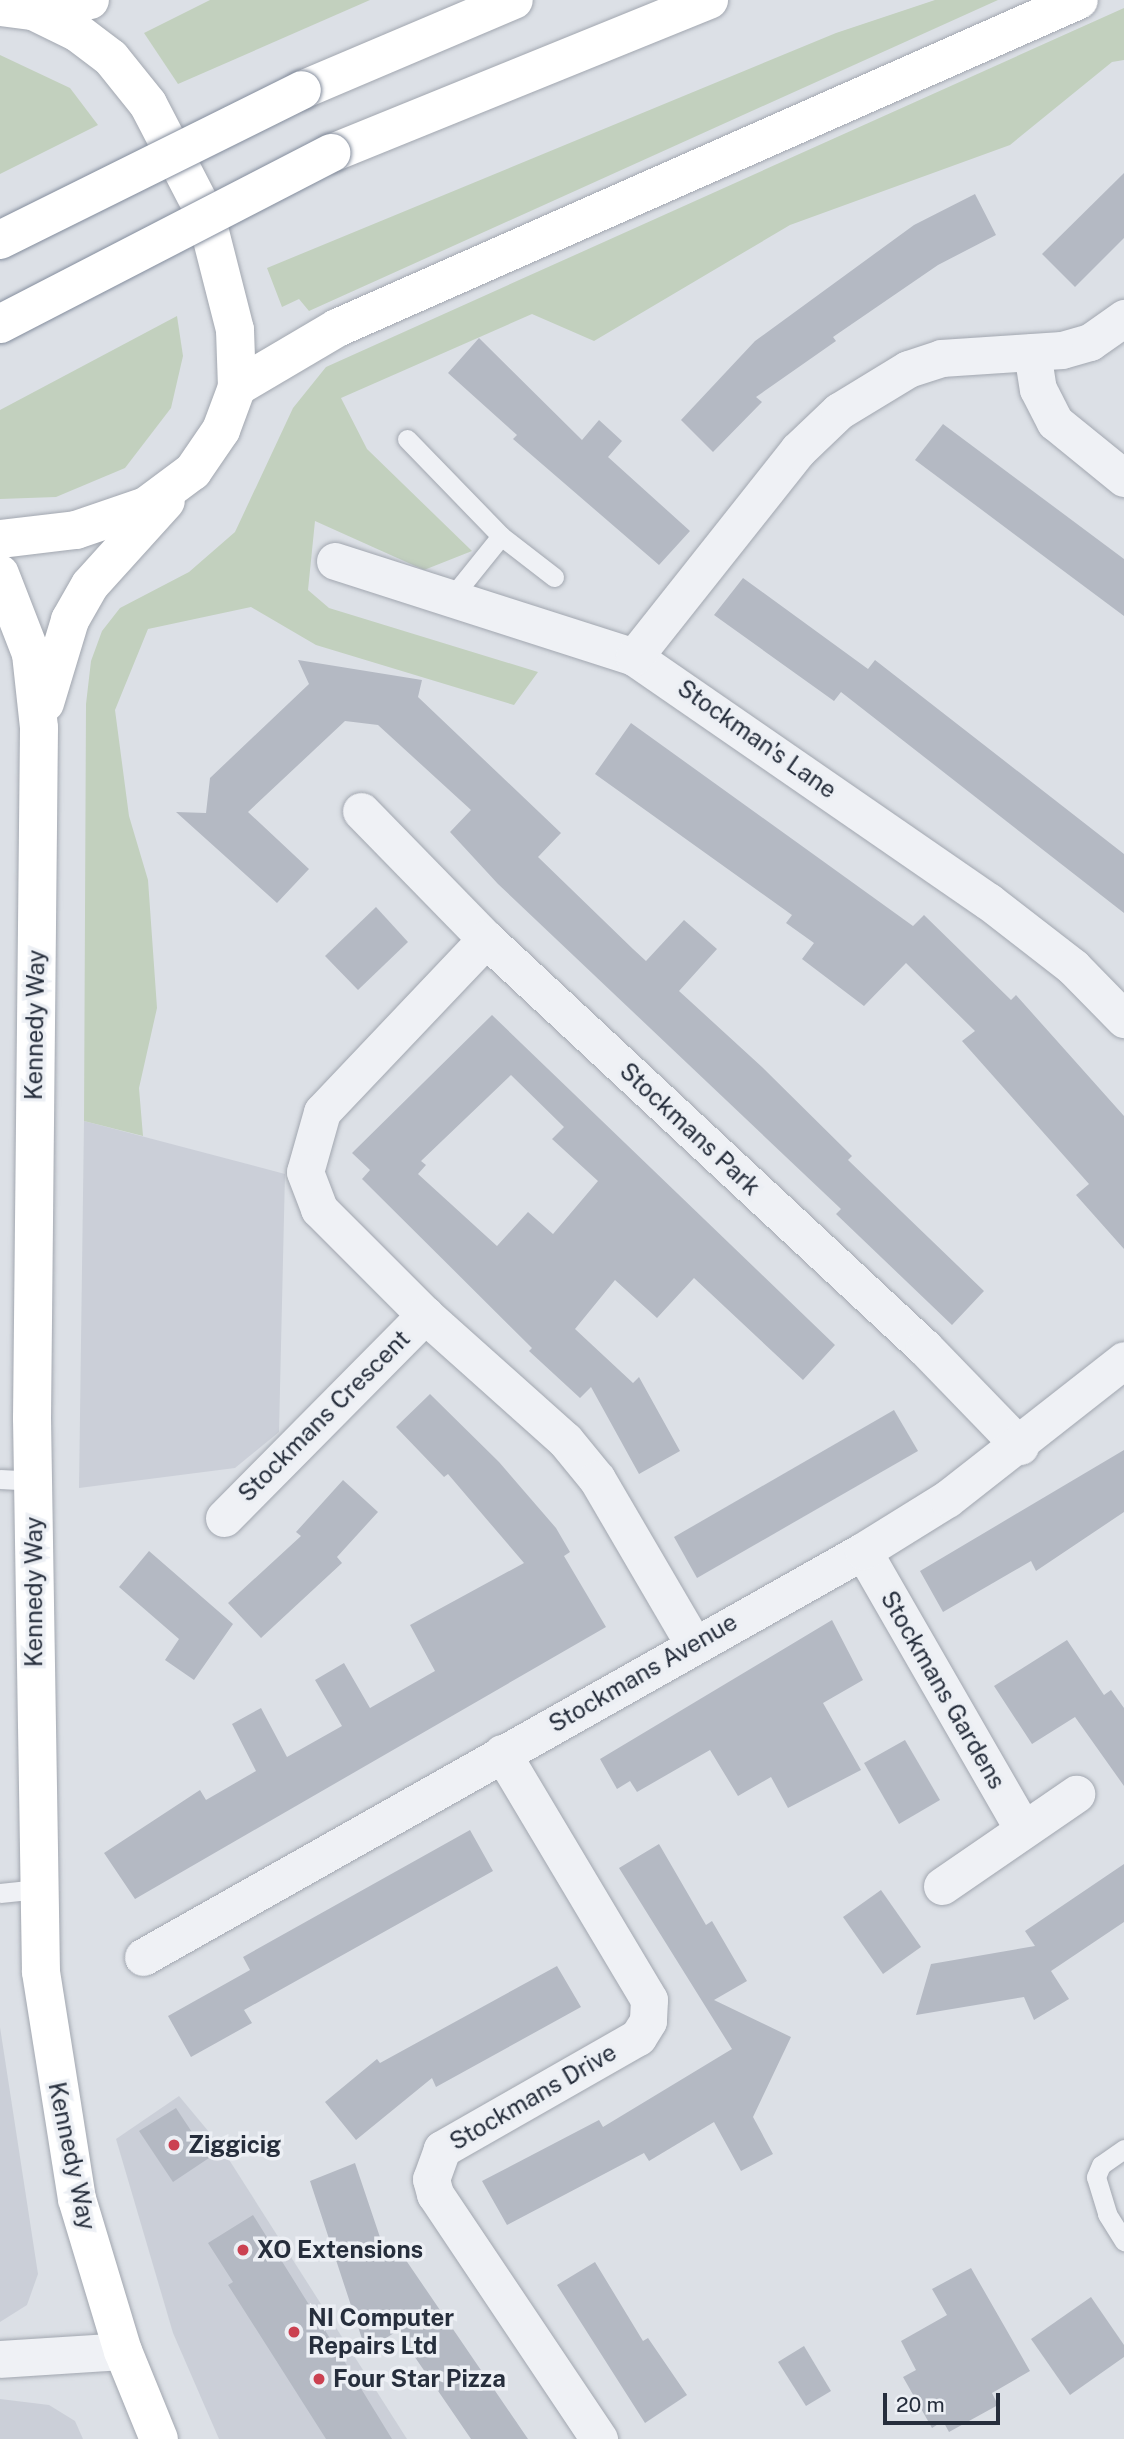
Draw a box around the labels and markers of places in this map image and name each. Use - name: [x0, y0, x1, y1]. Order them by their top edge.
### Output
- place label: Ziggicig: [188, 2131, 281, 2159]
- marker: Ziggicig: [166, 2137, 182, 2153]
- place label: XO Extensions: [257, 2236, 423, 2264]
- marker: XO Extensions: [235, 2242, 251, 2258]
- place label: NI Computer Repairs Ltd: [308, 2304, 454, 2360]
- marker: NI Computer Repairs Ltd: [286, 2324, 302, 2340]
- place label: Four Star Pizza: [333, 2365, 506, 2393]
- marker: Four Star Pizza: [311, 2371, 327, 2387]

